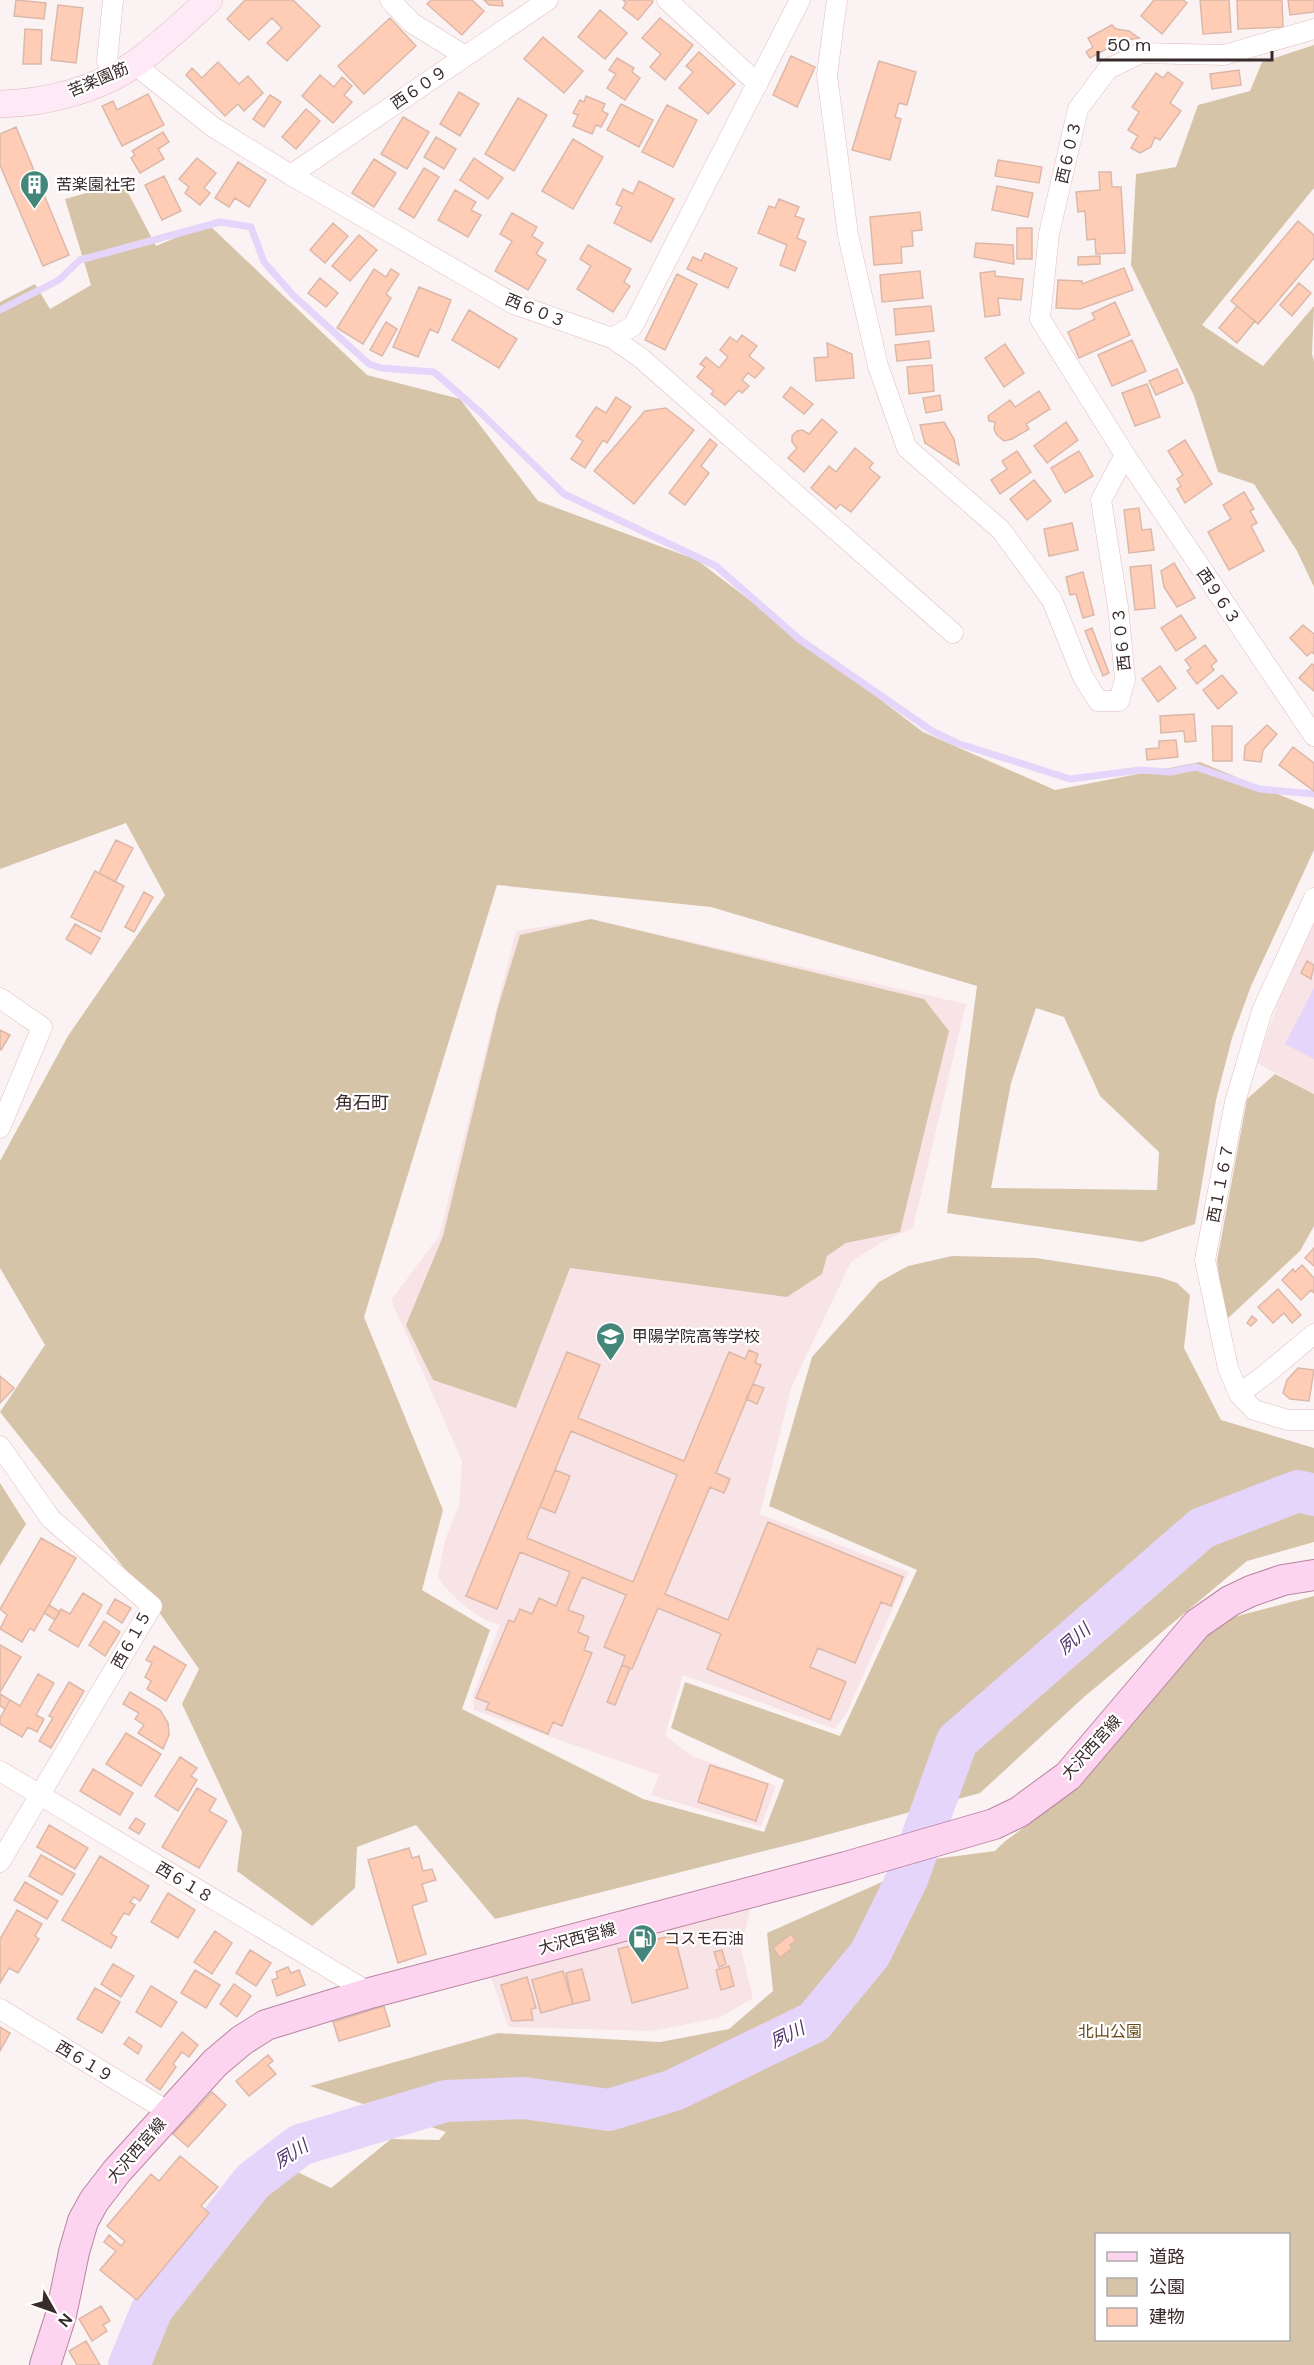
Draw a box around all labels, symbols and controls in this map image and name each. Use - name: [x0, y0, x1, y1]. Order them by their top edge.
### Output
- scale bar: [1098, 24, 1272, 62]
- text: 50 m: [1107, 33, 1151, 57]
- street label: 苦楽園筋: [65, 57, 132, 102]
- street label: 西６０９: [387, 61, 452, 114]
- street label: 西６０３: [1051, 119, 1086, 186]
- building icon: 苦楽園社宅: [19, 168, 51, 210]
- place label: 苦楽園社宅: [56, 174, 136, 195]
- street label: 西６０３: [502, 289, 569, 332]
- street label: 西９６３: [1192, 564, 1245, 629]
- street label: 西６０３: [1108, 606, 1135, 672]
- district label: 角石町: [335, 1091, 389, 1115]
- street label: 西１１６７: [1203, 1142, 1238, 1224]
- school or university icon: 甲陽学院高等学校: [595, 1320, 627, 1362]
- place label: 甲陽学院高等学校: [632, 1326, 760, 1347]
- street label: 西６１５: [107, 1606, 156, 1672]
- water label: 夙川: [1053, 1617, 1097, 1660]
- street label: 大沢西宮線: [1057, 1711, 1126, 1784]
- street label: 西６１８: [152, 1857, 218, 1908]
- street label: 大沢西宮線: [536, 1918, 618, 1959]
- fuel station icon: コスモ石油: [627, 1922, 659, 1964]
- place label: コスモ石油: [664, 1928, 744, 1949]
- water label: 夙川: [766, 2015, 810, 2054]
- park label: 北山公園: [1078, 2021, 1142, 2042]
- street label: 西６１９: [52, 2036, 118, 2087]
- street label: 大沢西宮線: [102, 2113, 171, 2187]
- water label: 夙川: [269, 2133, 314, 2174]
- legend: [1095, 2233, 1290, 2341]
- text: 道路: [1149, 2245, 1185, 2269]
- text: 公園: [1149, 2275, 1185, 2299]
- north arrow: [24, 2281, 84, 2341]
- text: 建物: [1149, 2305, 1185, 2329]
- text: N: [53, 2309, 77, 2332]

